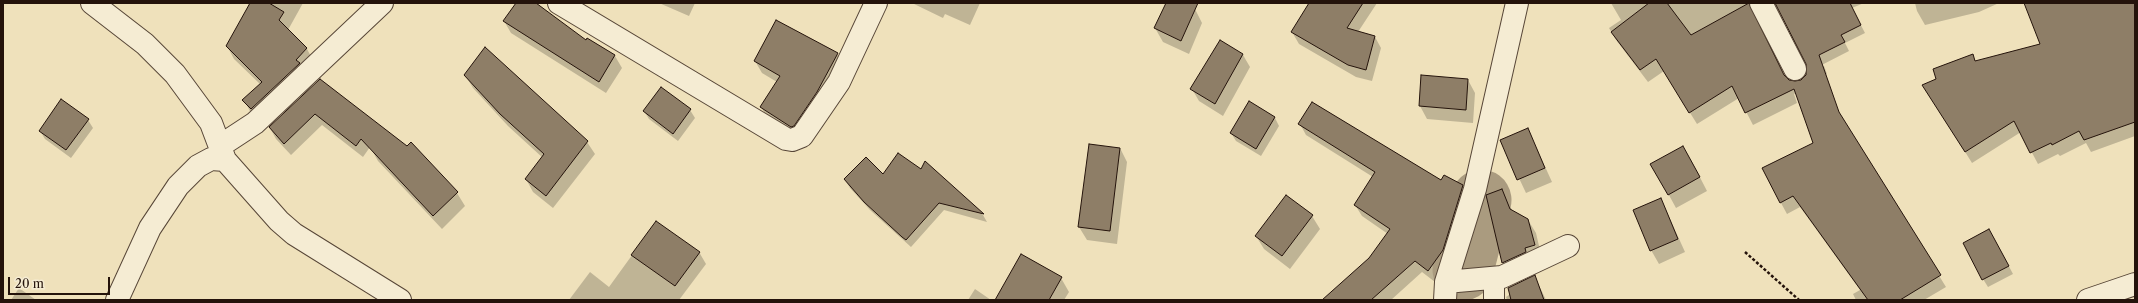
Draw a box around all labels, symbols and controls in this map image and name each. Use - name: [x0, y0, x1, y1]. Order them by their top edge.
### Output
- scale bar: [10, 269, 112, 295]
- text: 20 m: [15, 276, 44, 291]

